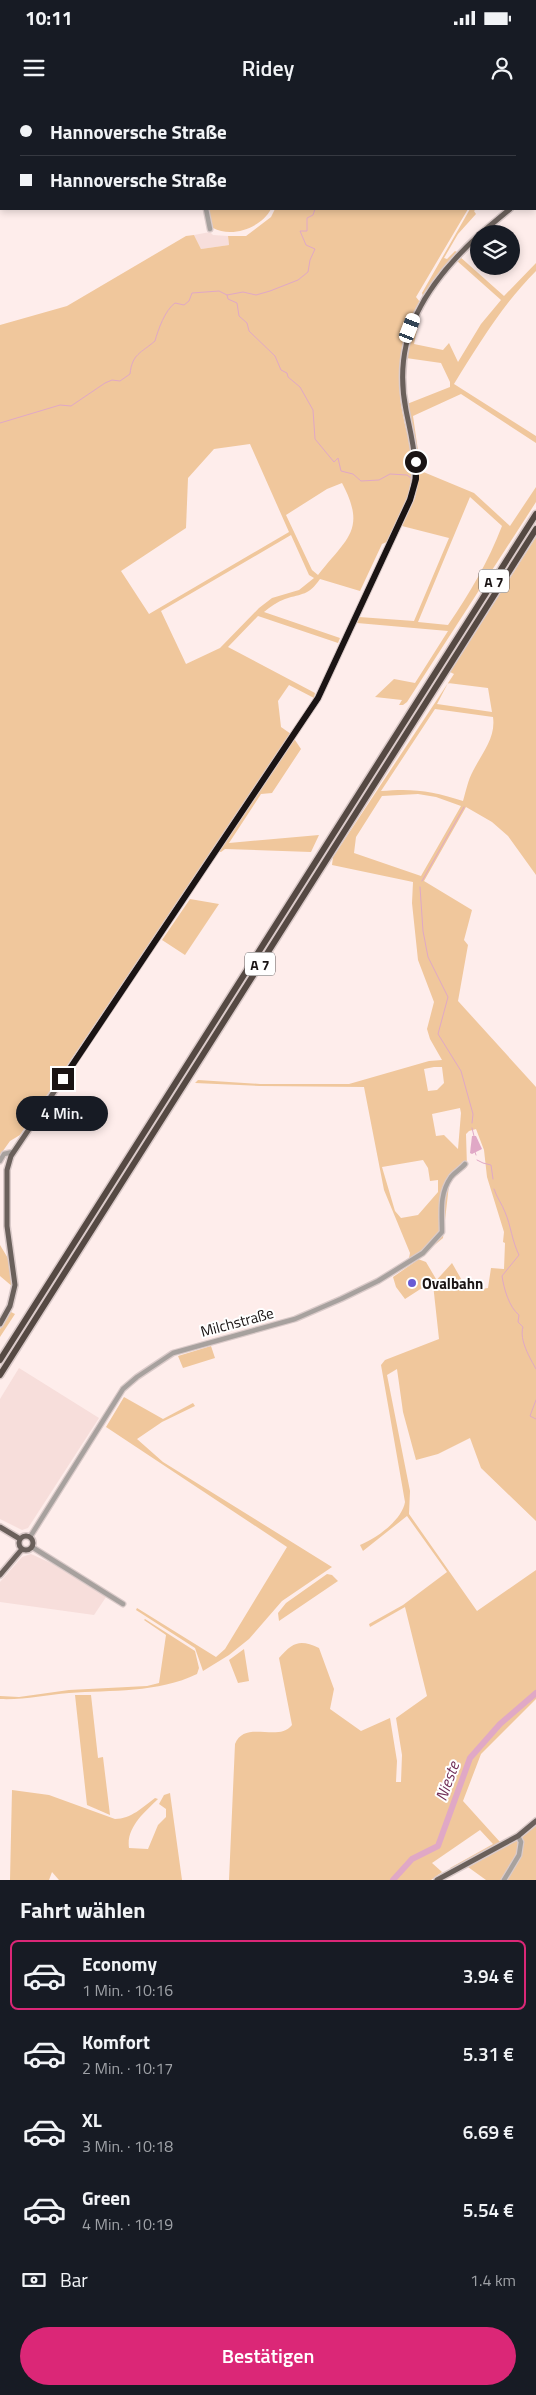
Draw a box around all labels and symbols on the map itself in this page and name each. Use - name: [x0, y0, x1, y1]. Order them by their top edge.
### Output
- car: [397, 311, 422, 345]
- route start: [405, 451, 427, 473]
- road number: A 7: [479, 570, 509, 592]
- road number: A 7: [245, 952, 275, 976]
- route end: [52, 1068, 74, 1090]
- callout: 4 Min.: [17, 1096, 109, 1132]
- place label: Ovalbahn: [422, 1272, 483, 1295]
- marker: Ovalbahn: [406, 1277, 418, 1289]
- street label: Milchstraße: [198, 1301, 276, 1343]
- water label: Nieste: [429, 1757, 466, 1804]

